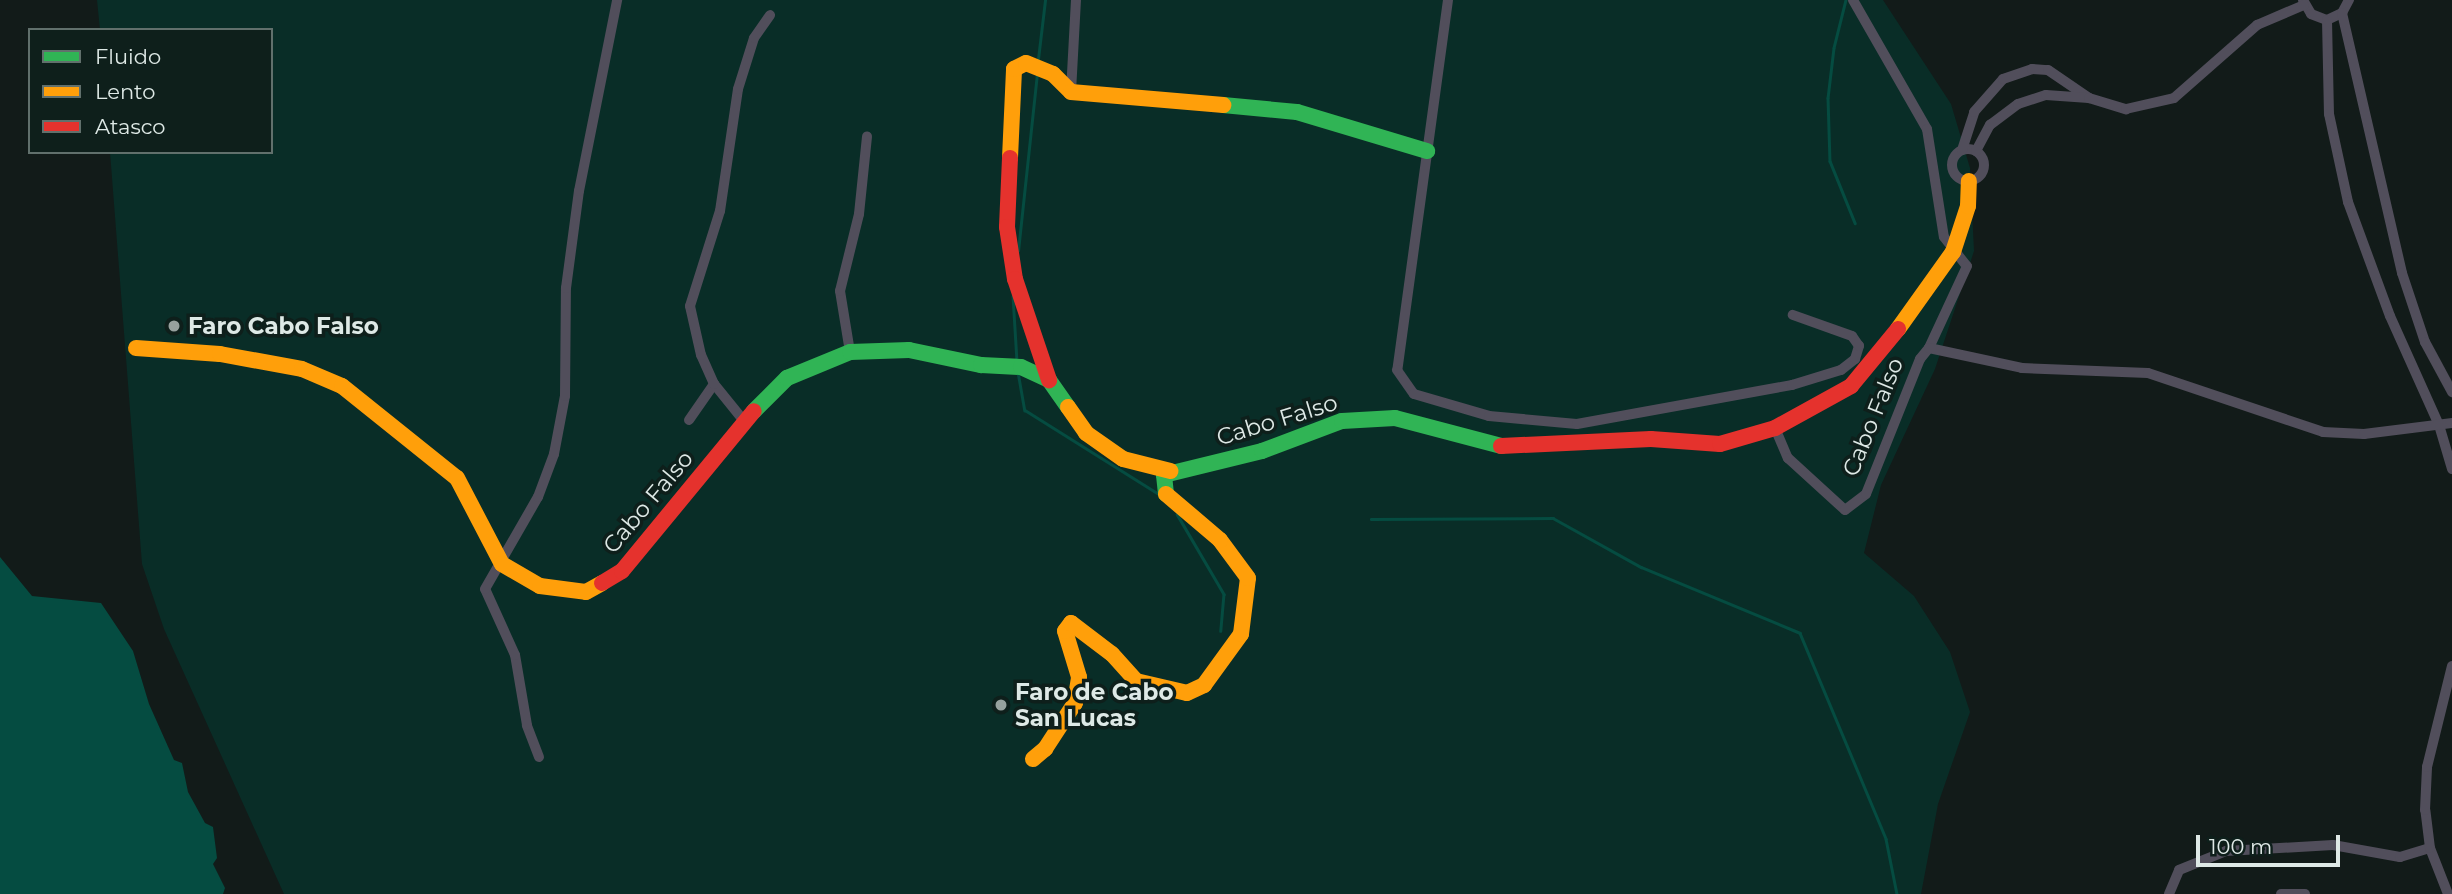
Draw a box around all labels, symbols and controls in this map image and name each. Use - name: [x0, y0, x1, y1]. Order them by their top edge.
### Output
- legend: [28, 28, 273, 154]
- text: Fluido: [95, 44, 161, 69]
- text: Lento: [95, 79, 155, 104]
- text: Atasco: [95, 114, 166, 139]
- place label: Faro Cabo Falso: [188, 312, 379, 340]
- marker: Faro Cabo Falso: [166, 318, 182, 334]
- street label: Cabo Falso: [1837, 354, 1909, 480]
- street label: Cabo Falso: [1213, 388, 1341, 452]
- street label: Cabo Falso: [597, 445, 699, 559]
- place label: Faro de Cabo San Lucas: [1015, 678, 1173, 732]
- marker: Faro de Cabo San Lucas: [993, 697, 1009, 713]
- scale bar: [2200, 820, 2344, 864]
- text: 100 m: [2209, 834, 2272, 859]

